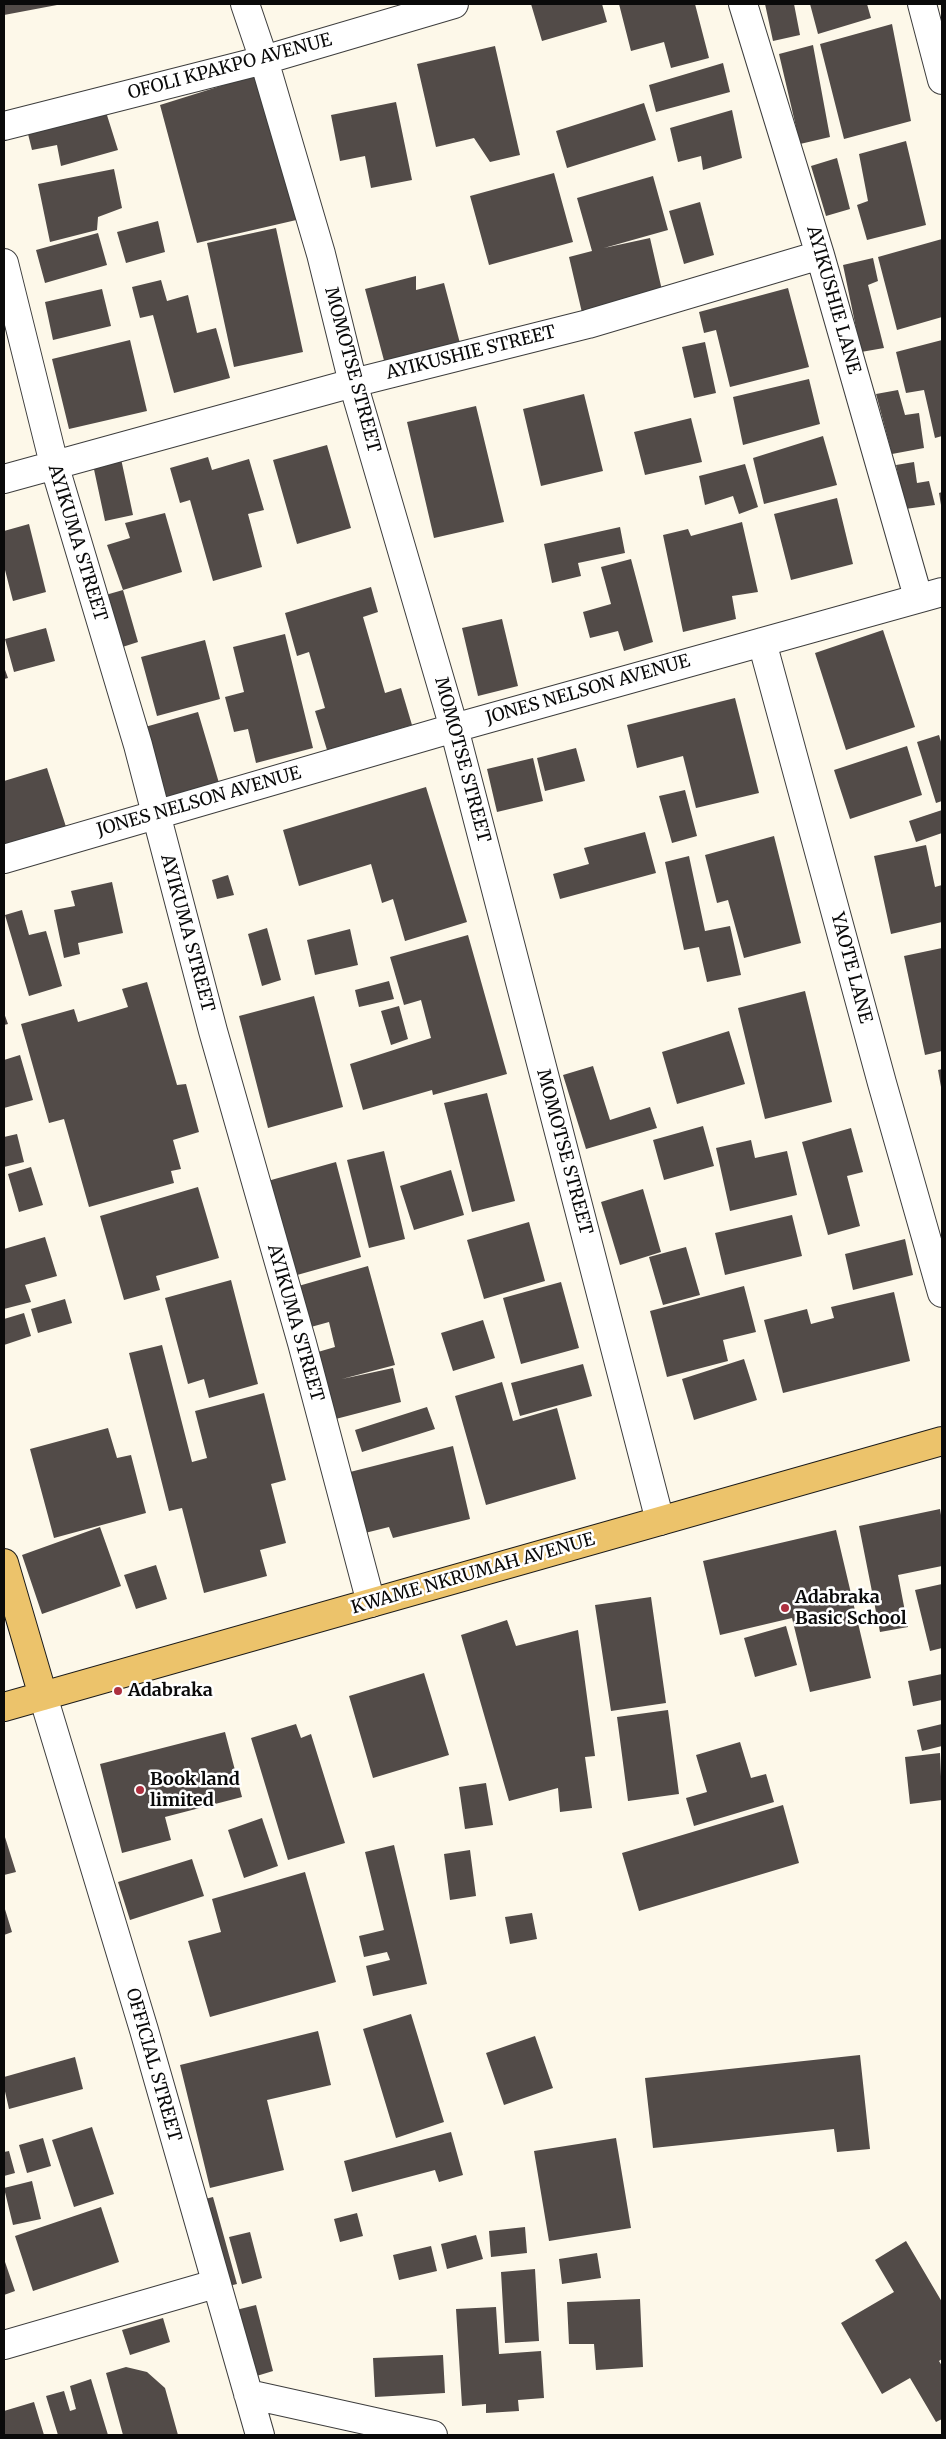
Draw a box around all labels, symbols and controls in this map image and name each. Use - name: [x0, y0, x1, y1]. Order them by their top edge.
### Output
- street label: OFOLI KPAKPO AVENUE: [126, 29, 334, 105]
- street label: AYIKUSHIE LANE: [802, 223, 864, 377]
- street label: MOMOTSE STREET: [320, 285, 384, 455]
- street label: AYIKUSHIE STREET: [384, 321, 558, 385]
- street label: AYIKUMA STREET: [43, 462, 111, 624]
- street label: JONES NELSON AVENUE: [483, 650, 693, 730]
- street label: MOMOTSE STREET: [430, 675, 494, 845]
- street label: JONES NELSON AVENUE: [94, 762, 304, 842]
- street label: AYIKUMA STREET: [156, 852, 218, 1014]
- street label: YAOTE LANE: [826, 910, 876, 1026]
- street label: MOMOTSE STREET: [532, 1067, 596, 1237]
- street label: AYIKUMA STREET: [262, 1242, 328, 1404]
- street label: KWAME NKRUMAH AVENUE: [349, 1529, 597, 1619]
- place label: Adabraka Basic School: [795, 1587, 906, 1630]
- marker: Adabraka Basic School: [779, 1602, 791, 1614]
- place label: Adabraka: [128, 1680, 213, 1702]
- marker: Adabraka: [112, 1685, 124, 1697]
- place label: Book land limited: [150, 1769, 240, 1812]
- marker: Book land limited: [134, 1784, 146, 1796]
- street label: OFFICIAL STREET: [121, 1986, 185, 2144]

